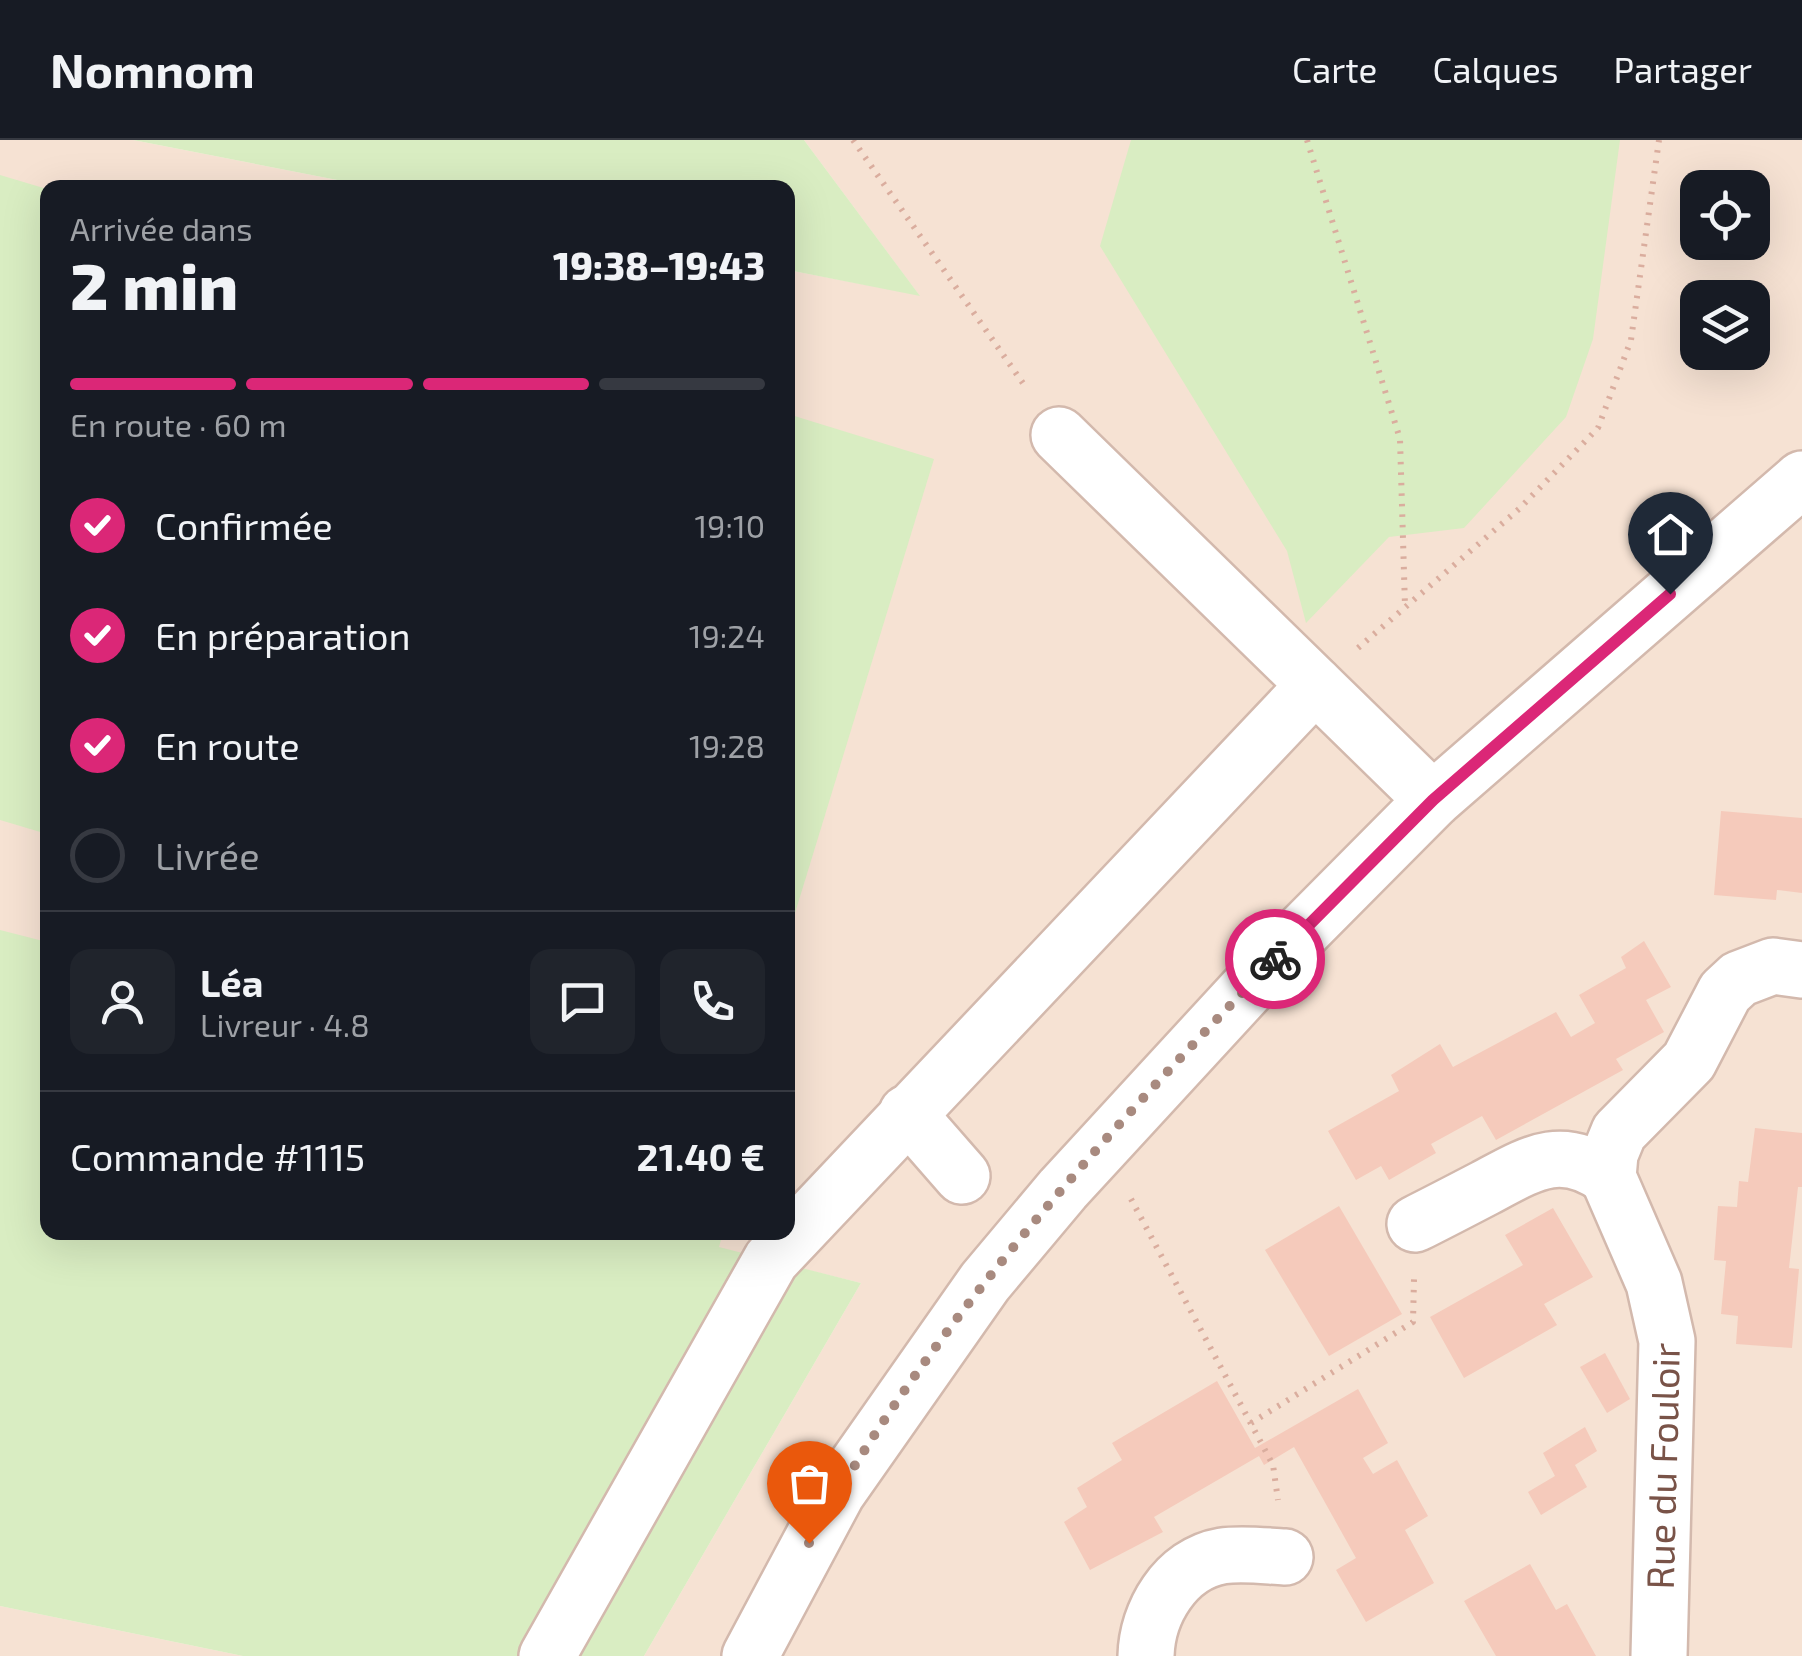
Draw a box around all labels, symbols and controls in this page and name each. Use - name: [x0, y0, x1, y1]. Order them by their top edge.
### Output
- text: Nomnom: [50, 40, 255, 98]
- text: Carte: [1292, 48, 1377, 90]
- text: Calques: [1432, 48, 1558, 90]
- text: Partager: [1613, 48, 1752, 90]
- map controls: [1680, 170, 1770, 370]
- button: locate: [1680, 170, 1770, 260]
- text: Arrivée dans: [70, 209, 253, 247]
- text: 19:38–19:43: [553, 242, 765, 288]
- text: 2 min: [70, 245, 238, 323]
- button: layers: [1680, 280, 1770, 370]
- text: En route · 60 m: [70, 405, 286, 443]
- pin: [1628, 492, 1713, 595]
- icon: check: [70, 498, 125, 553]
- text: Confirmée: [155, 502, 333, 548]
- text: 19:10: [694, 506, 765, 544]
- icon: home: [1643, 507, 1698, 562]
- icon: check: [70, 608, 125, 663]
- text: En préparation: [155, 612, 411, 658]
- text: 19:24: [689, 616, 765, 654]
- icon: check: [70, 718, 125, 773]
- text: En route: [155, 722, 300, 768]
- text: 19:28: [689, 726, 765, 764]
- text: Livrée: [155, 832, 260, 878]
- courier: [1225, 909, 1325, 1009]
- icon: bike: [1248, 932, 1303, 987]
- button: person: [70, 949, 175, 1054]
- button: chat: [530, 949, 635, 1054]
- button: phone: [660, 949, 765, 1054]
- text: Léa: [200, 959, 263, 1005]
- text: Livreur · 4.8: [200, 1005, 370, 1043]
- text: Commande #1115: [70, 1133, 365, 1179]
- text: 21.40 €: [637, 1133, 765, 1179]
- street label: Rue du Fouloir: [1636, 1342, 1688, 1590]
- pin: [767, 1441, 852, 1544]
- icon: bag: [782, 1456, 837, 1511]

